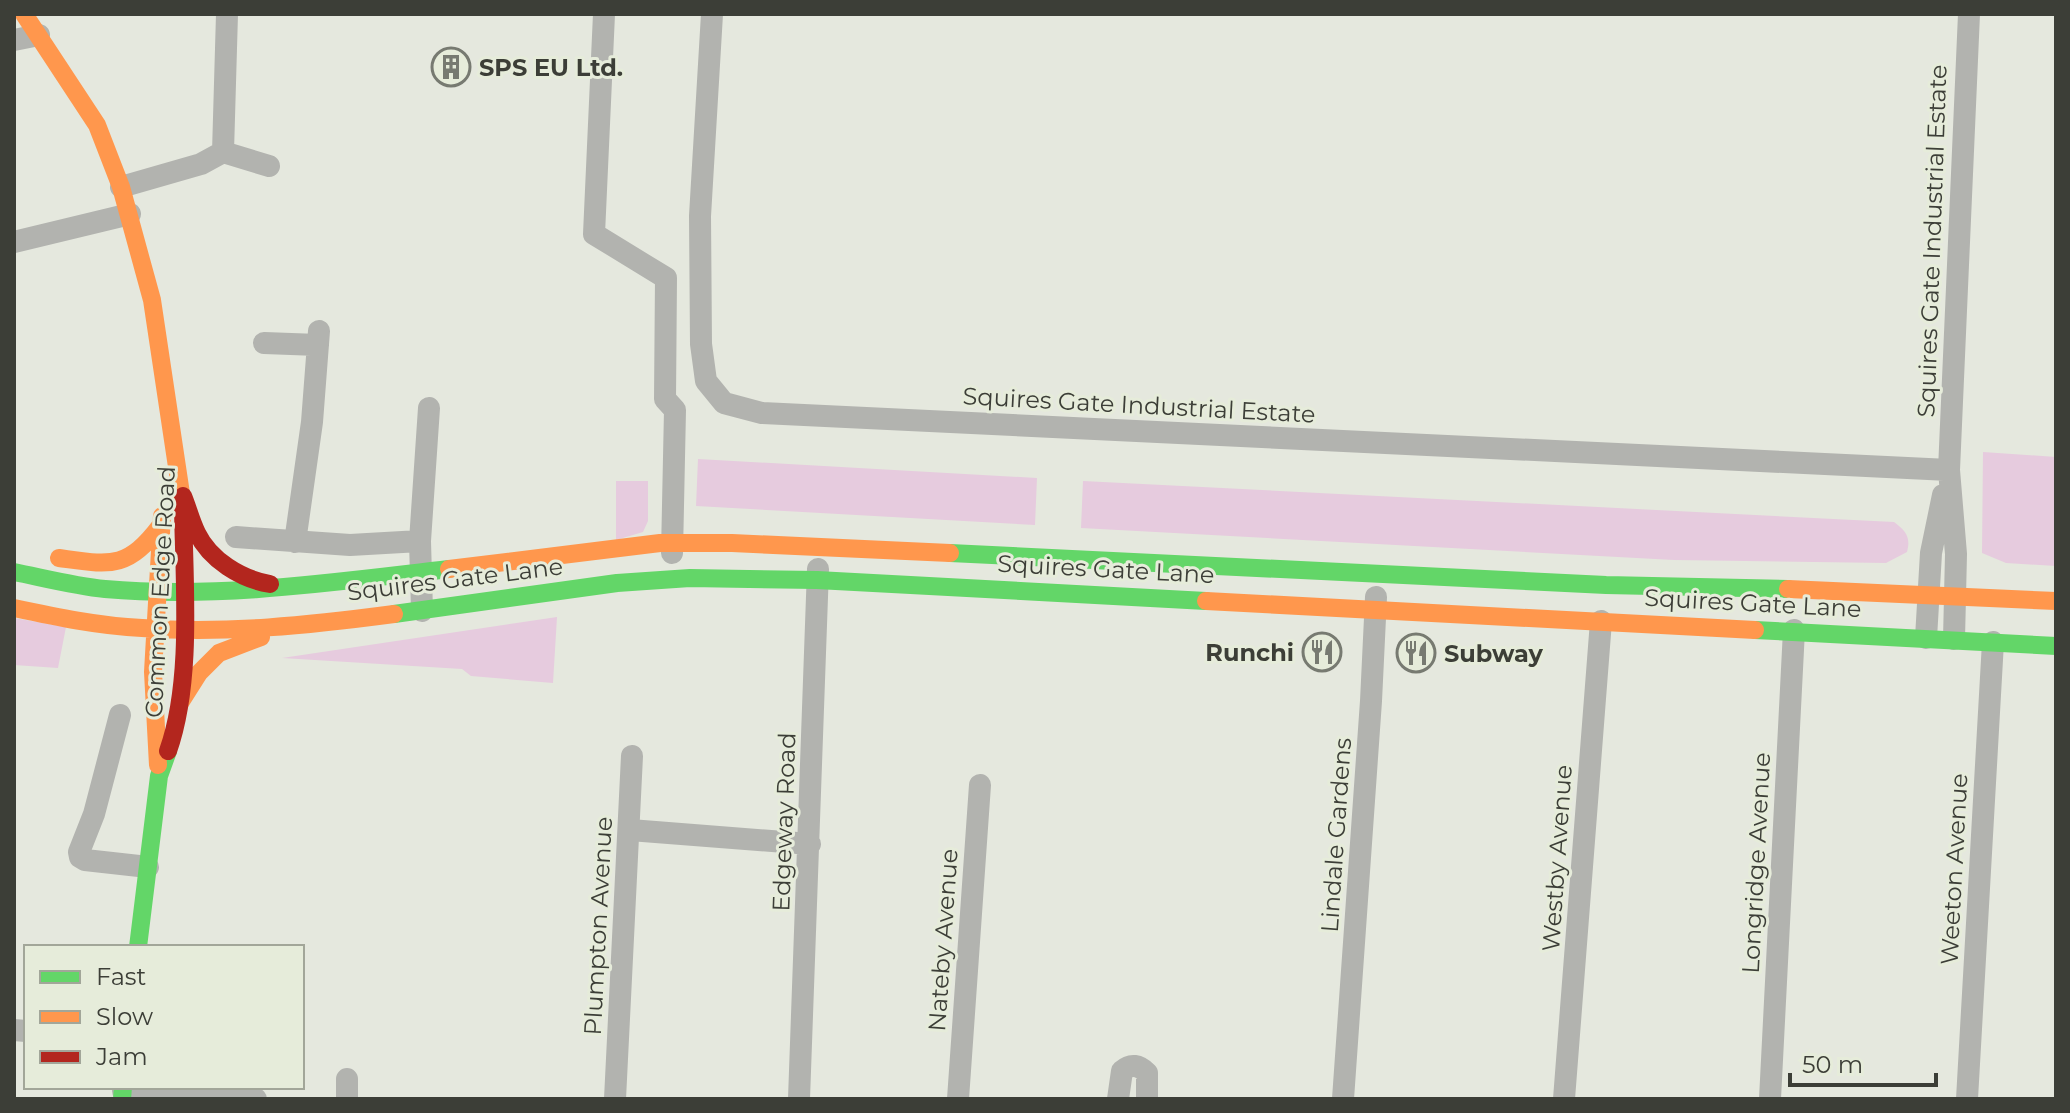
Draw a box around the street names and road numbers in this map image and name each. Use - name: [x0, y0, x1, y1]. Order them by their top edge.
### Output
- street label: Squires Gate Industrial Estate: [1911, 64, 1953, 418]
- street label: Squires Gate Industrial Estate: [962, 381, 1316, 429]
- street label: Common Edge Road: [139, 465, 181, 719]
- street label: Squires Gate Lane: [997, 549, 1215, 589]
- street label: Squires Gate Lane: [345, 551, 565, 607]
- street label: Squires Gate Lane: [1644, 583, 1862, 623]
- street label: Edgeway Road: [766, 732, 802, 912]
- street label: Lindale Gardens: [1315, 737, 1357, 933]
- street label: Longridge Avenue: [1736, 752, 1776, 974]
- street label: Westby Avenue: [1536, 764, 1578, 952]
- street label: Weeton Avenue: [1935, 772, 1973, 966]
- street label: Plumpton Avenue: [578, 816, 618, 1036]
- street label: Nateby Avenue: [922, 848, 964, 1032]

